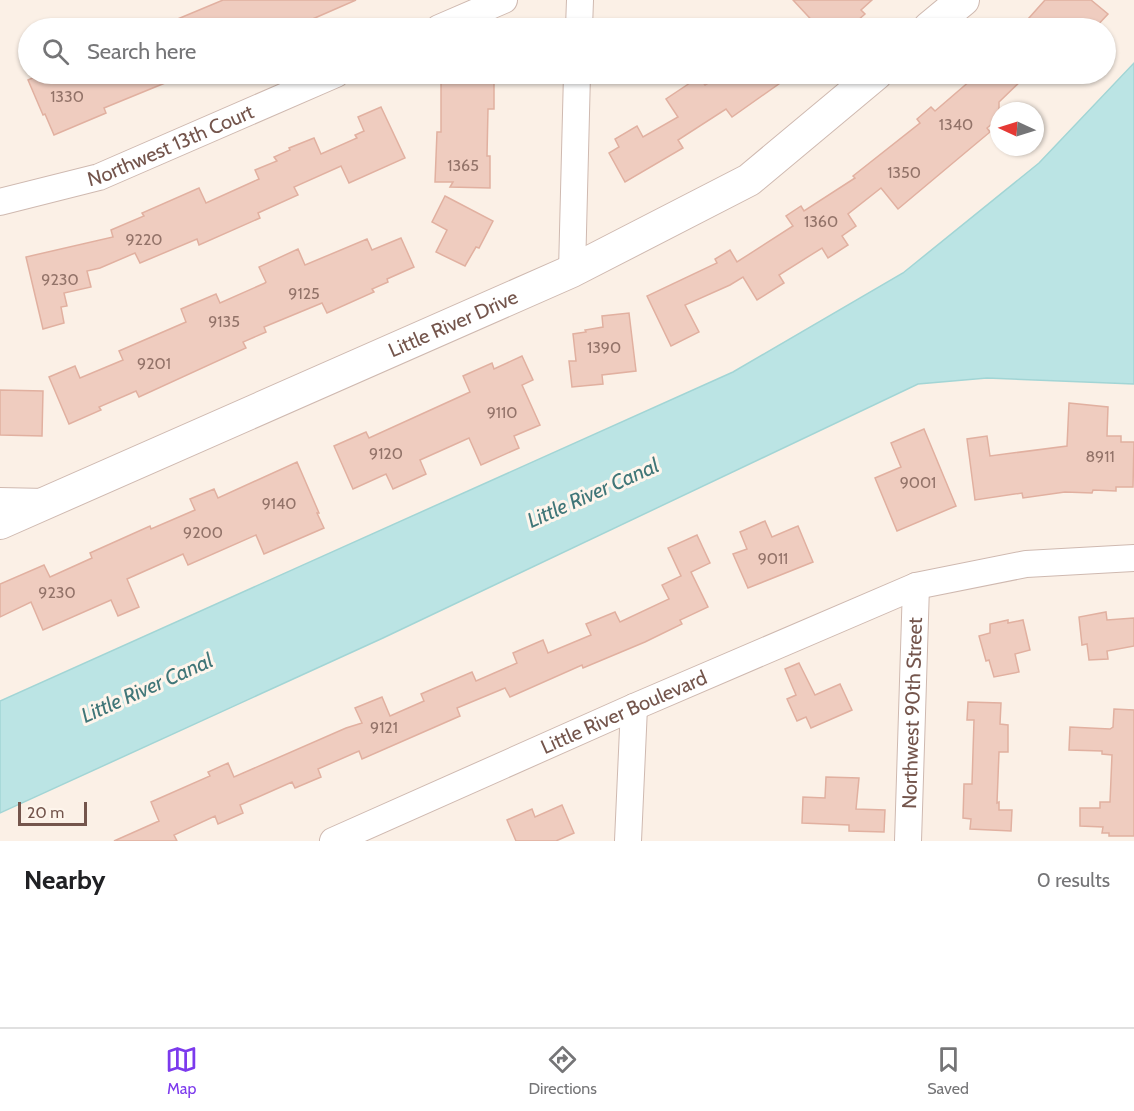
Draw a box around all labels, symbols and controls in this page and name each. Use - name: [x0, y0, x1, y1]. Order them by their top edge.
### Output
- search box: [18, 18, 1116, 84]
- icon: search: [39, 35, 72, 68]
- text: Search here: [87, 38, 196, 65]
- house number: 1330: [50, 87, 84, 106]
- street label: Northwest 13th Court: [85, 99, 257, 191]
- north arrow: [990, 102, 1044, 156]
- house number: 1340: [939, 115, 973, 134]
- house number: 1365: [447, 156, 479, 175]
- house number: 1350: [887, 163, 921, 182]
- house number: 1360: [804, 212, 838, 231]
- house number: 9220: [125, 230, 163, 249]
- house number: 9230: [41, 270, 79, 289]
- house number: 9125: [288, 284, 320, 303]
- street label: Little River Drive: [385, 284, 521, 362]
- house number: 9135: [208, 312, 240, 331]
- house number: 1390: [587, 338, 621, 357]
- house number: 9201: [137, 354, 171, 373]
- house number: 9110: [487, 403, 517, 422]
- house number: 9120: [369, 444, 403, 463]
- house number: 8911: [1085, 447, 1115, 466]
- water label: Little River Canal: [523, 452, 663, 533]
- house number: 9001: [900, 473, 936, 492]
- house number: 9140: [262, 494, 296, 513]
- house number: 9200: [183, 523, 223, 542]
- house number: 9011: [758, 549, 788, 568]
- house number: 9230: [38, 583, 76, 602]
- street label: Northwest 90th Street: [897, 617, 927, 809]
- water label: Little River Canal: [77, 647, 217, 728]
- street label: Little River Boulevard: [537, 665, 710, 759]
- house number: 9121: [370, 718, 398, 737]
- scale bar: [18, 799, 87, 826]
- text: 20 m: [27, 803, 64, 822]
- text: Nearby: [24, 864, 105, 896]
- text: 0 results: [1037, 868, 1110, 892]
- tab: Map: [165, 1043, 198, 1098]
- tab: Directions: [529, 1043, 597, 1098]
- tab: Saved: [927, 1043, 969, 1098]

